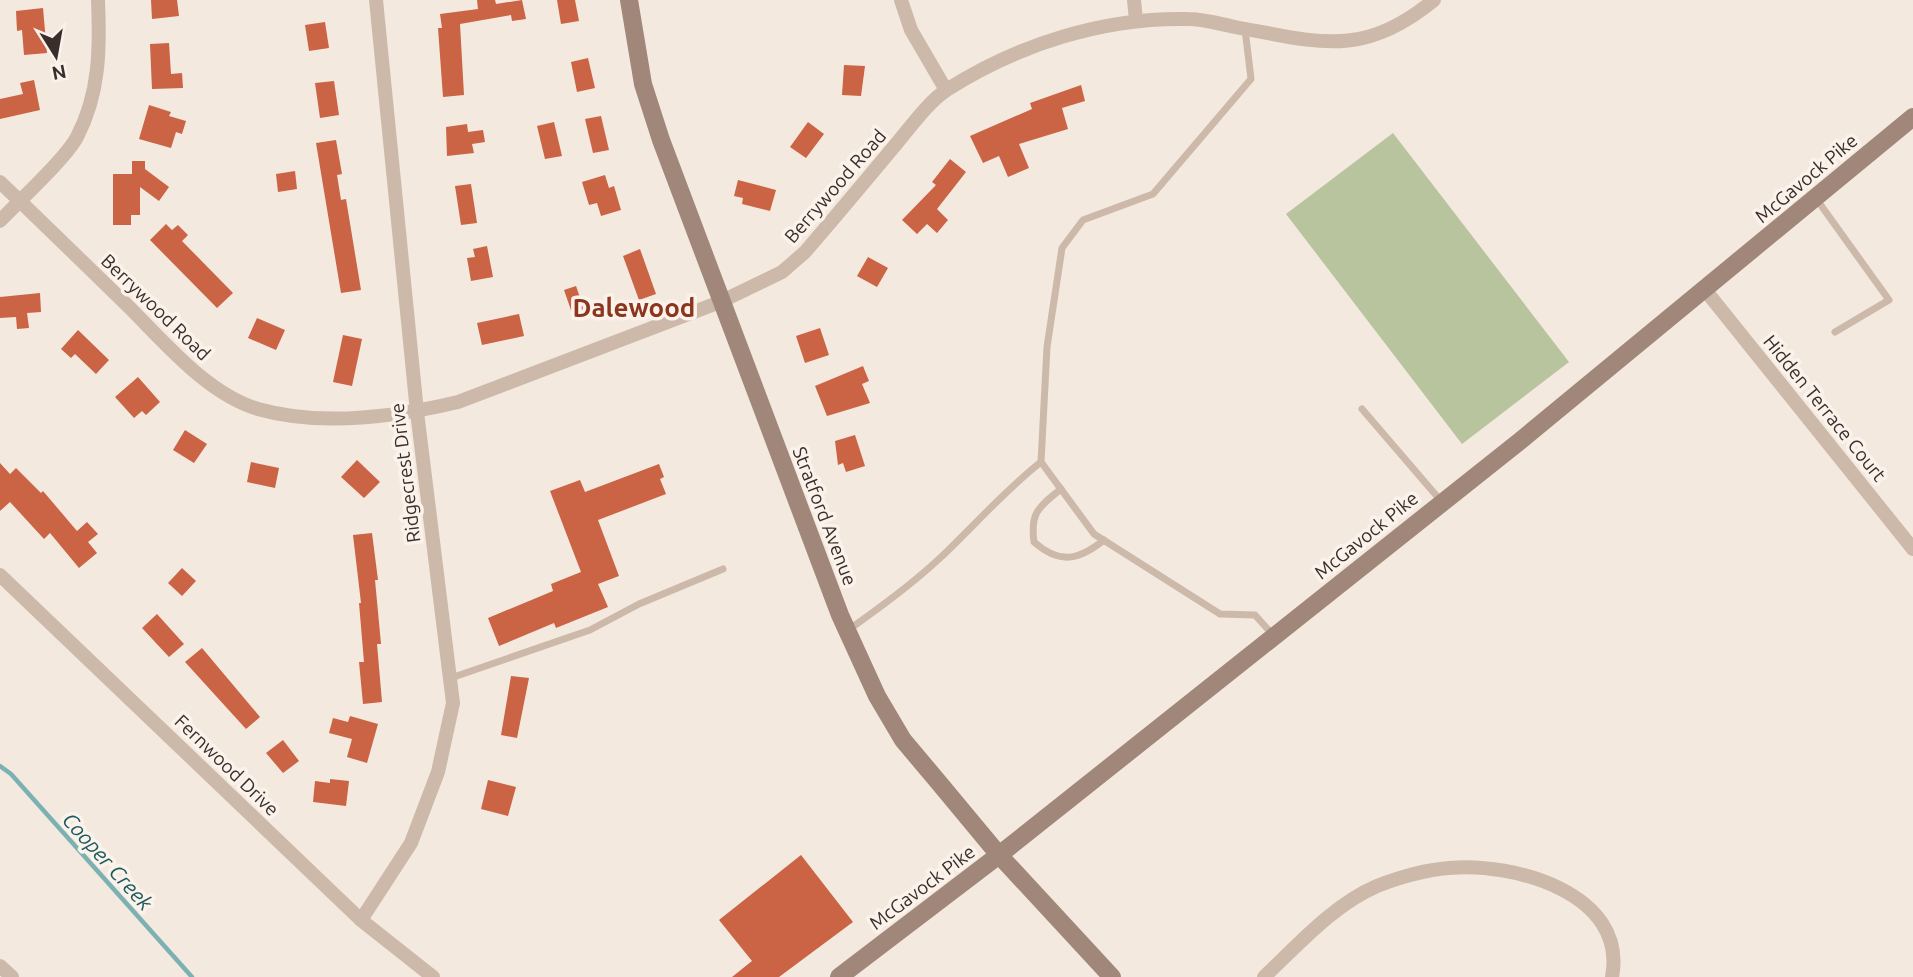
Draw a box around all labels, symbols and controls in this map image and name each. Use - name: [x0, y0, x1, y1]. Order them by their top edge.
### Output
- north arrow: [21, 21, 91, 91]
- text: N: [50, 61, 68, 85]
- street label: Berrywood Road: [780, 125, 890, 247]
- street label: McGavock Pike: [1750, 129, 1862, 227]
- street label: Berrywood Road: [97, 249, 215, 365]
- district label: Dalewood: [573, 293, 695, 322]
- street label: Hidden Terrace Court: [1759, 330, 1891, 486]
- street label: Ridgecrest Drive: [386, 402, 424, 544]
- street label: Stratford Avenue: [788, 444, 862, 588]
- street label: McGavock Pike: [1310, 487, 1422, 583]
- street label: Fernwood Drive: [170, 710, 284, 820]
- water label: Cooper Creek: [58, 807, 158, 915]
- street label: McGavock Pike: [865, 840, 979, 934]

